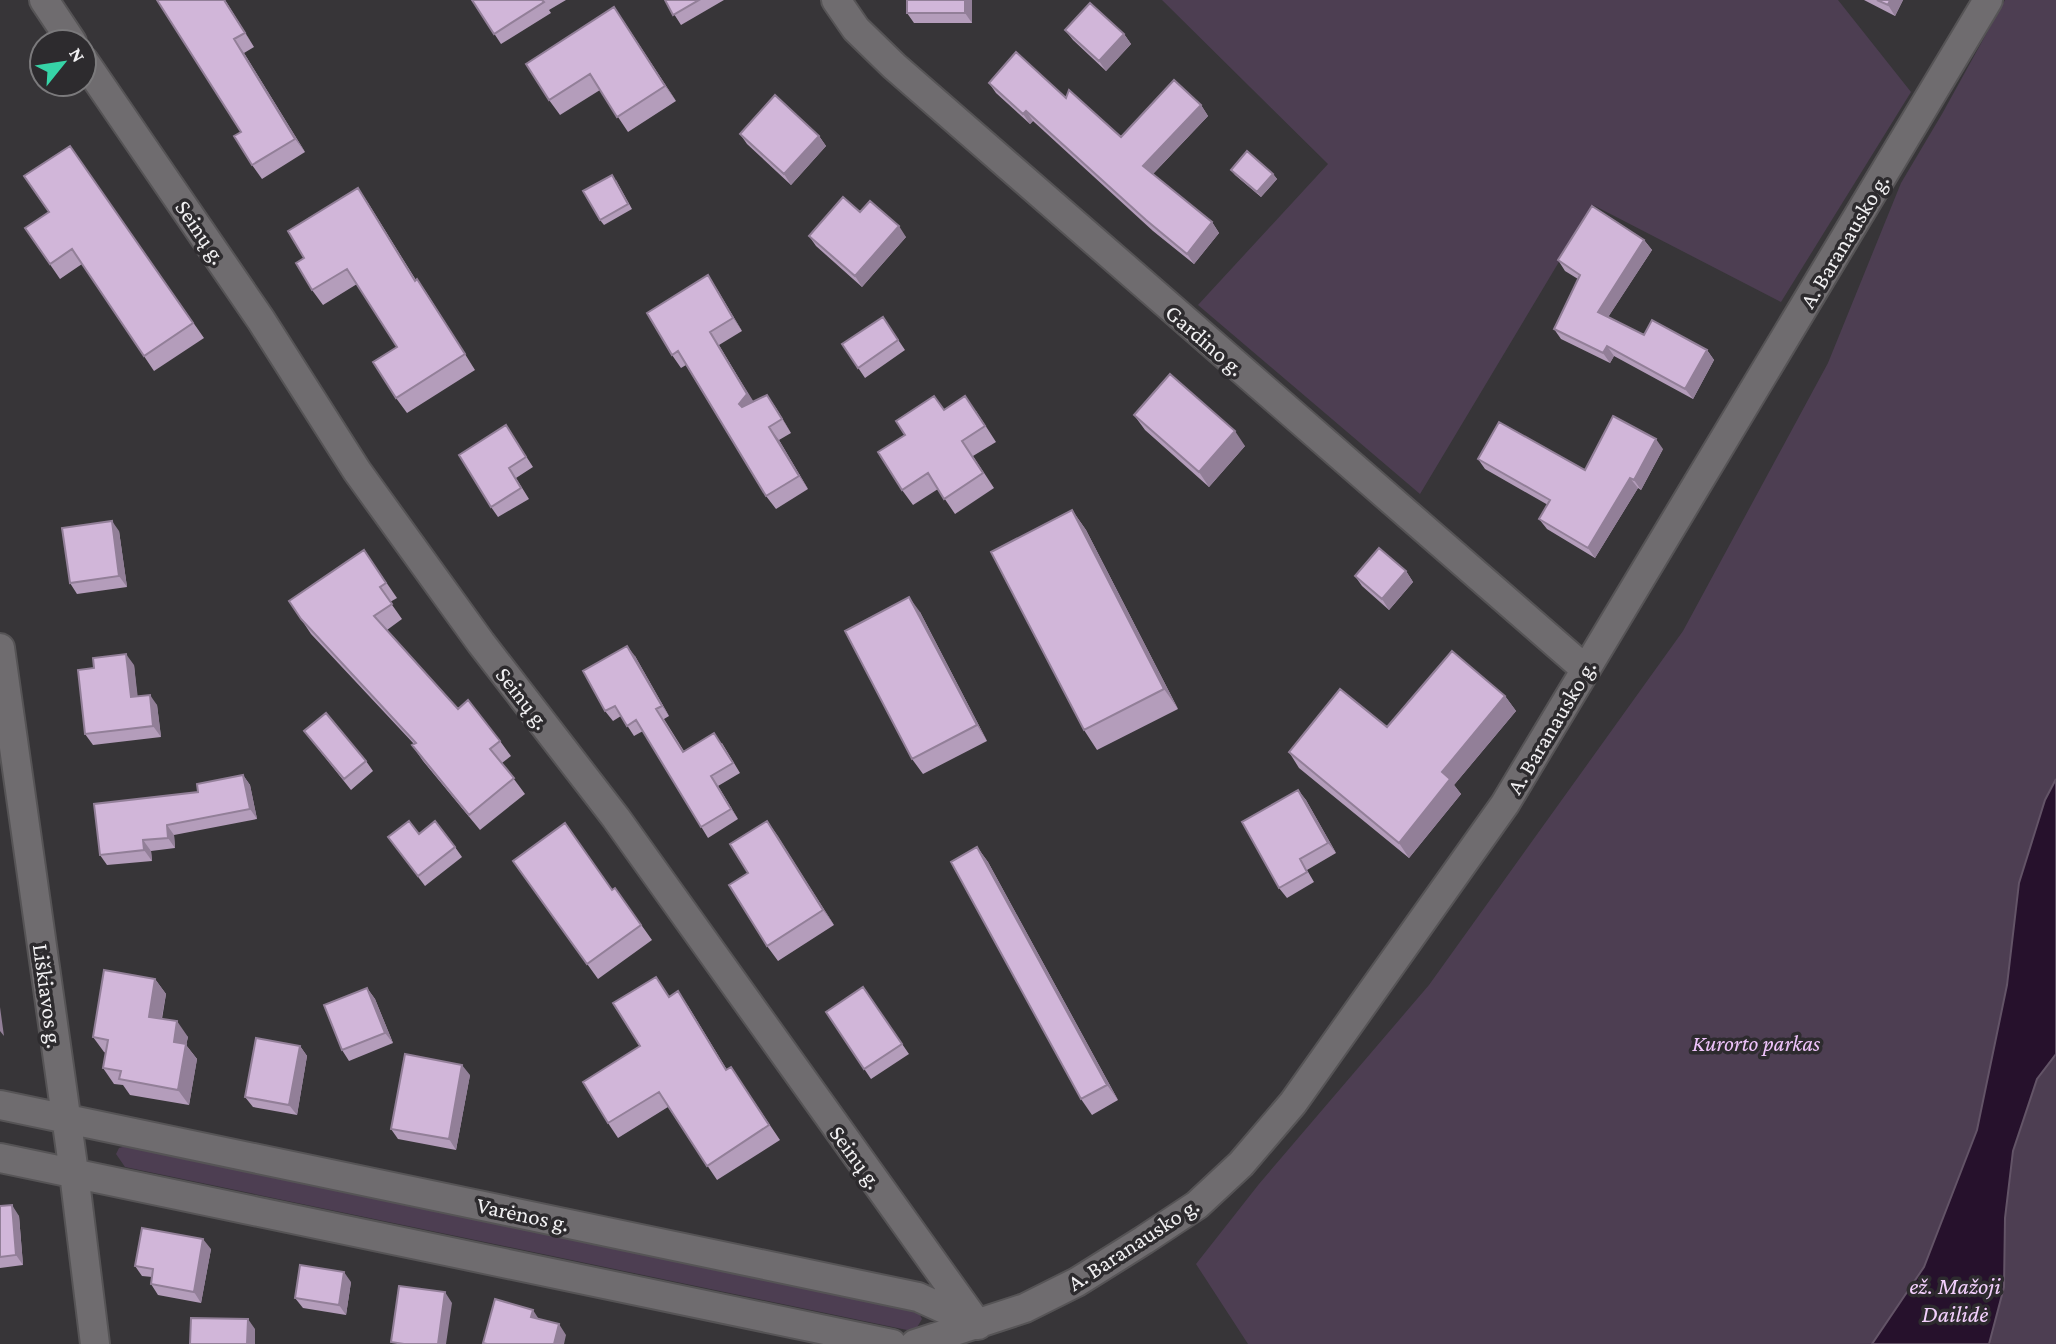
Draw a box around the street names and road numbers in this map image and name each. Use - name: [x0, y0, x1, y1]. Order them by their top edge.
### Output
- street label: A. Baranausko g.: [1794, 170, 1894, 312]
- street label: Seinų g.: [170, 195, 232, 269]
- street label: Gardino g.: [1161, 299, 1249, 381]
- street label: A. Baranausko g.: [1501, 656, 1601, 798]
- street label: Seinų g.: [491, 662, 555, 734]
- street label: Liškiavos g.: [28, 942, 68, 1050]
- street label: Seinų g.: [824, 1120, 888, 1194]
- street label: Varėnos g.: [474, 1192, 572, 1236]
- street label: A. Baranausko g.: [1063, 1192, 1203, 1296]

